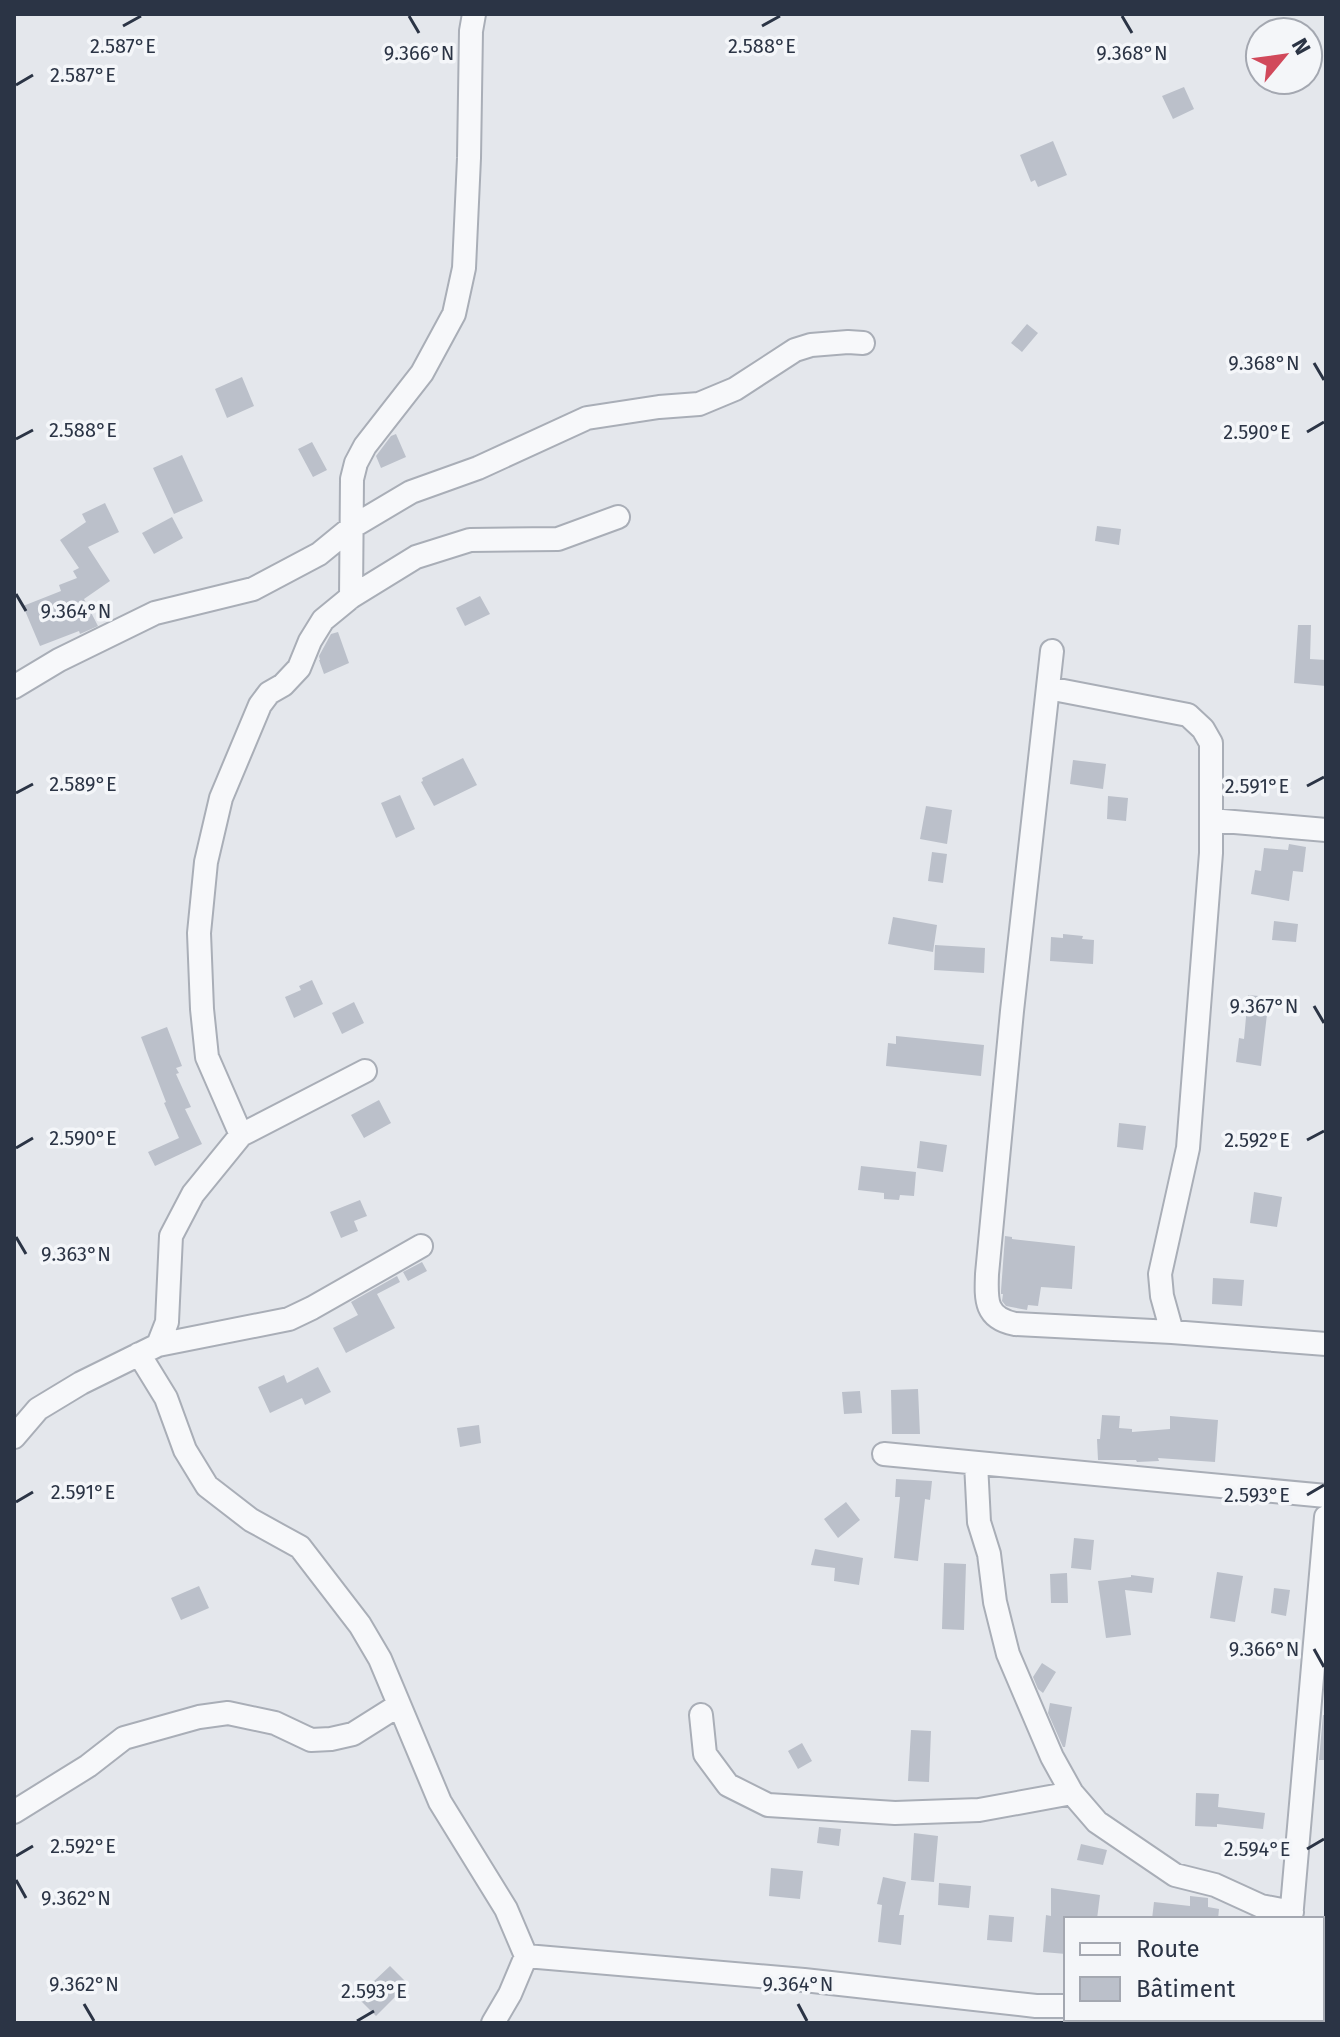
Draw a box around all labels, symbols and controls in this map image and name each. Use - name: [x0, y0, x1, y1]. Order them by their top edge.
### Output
- north arrow: [1244, 16, 1324, 96]
- text: 2.587°E: [90, 34, 156, 58]
- text: 2.588°E: [728, 34, 796, 58]
- text: N: [1286, 34, 1316, 59]
- text: 9.366°N: [384, 41, 454, 65]
- text: 9.368°N: [1096, 41, 1168, 65]
- text: 2.587°E: [50, 63, 116, 87]
- text: 9.368°N: [1228, 351, 1300, 375]
- text: 2.588°E: [49, 418, 117, 442]
- text: 2.590°E: [1223, 420, 1291, 444]
- text: 9.364°N: [41, 599, 111, 623]
- text: 2.589°E: [49, 772, 117, 796]
- text: 2.591°E: [1225, 774, 1289, 798]
- text: 9.367°N: [1230, 994, 1298, 1018]
- text: 2.590°E: [49, 1126, 117, 1150]
- text: 2.592°E: [1224, 1128, 1290, 1152]
- text: 9.363°N: [41, 1242, 111, 1266]
- text: 2.591°E: [51, 1480, 115, 1504]
- text: 2.593°E: [1224, 1483, 1290, 1507]
- text: 9.366°N: [1229, 1637, 1299, 1661]
- text: 2.592°E: [50, 1834, 116, 1858]
- text: 2.594°E: [1224, 1837, 1290, 1861]
- text: 9.362°N: [41, 1886, 111, 1910]
- legend: [1064, 1917, 1324, 2021]
- text: Route: [1136, 1935, 1200, 1963]
- text: 9.362°N: [49, 1972, 119, 1996]
- text: 9.364°N: [763, 1972, 833, 1996]
- text: Bâtiment: [1136, 1975, 1236, 2003]
- text: 2.593°E: [341, 1979, 407, 2003]

